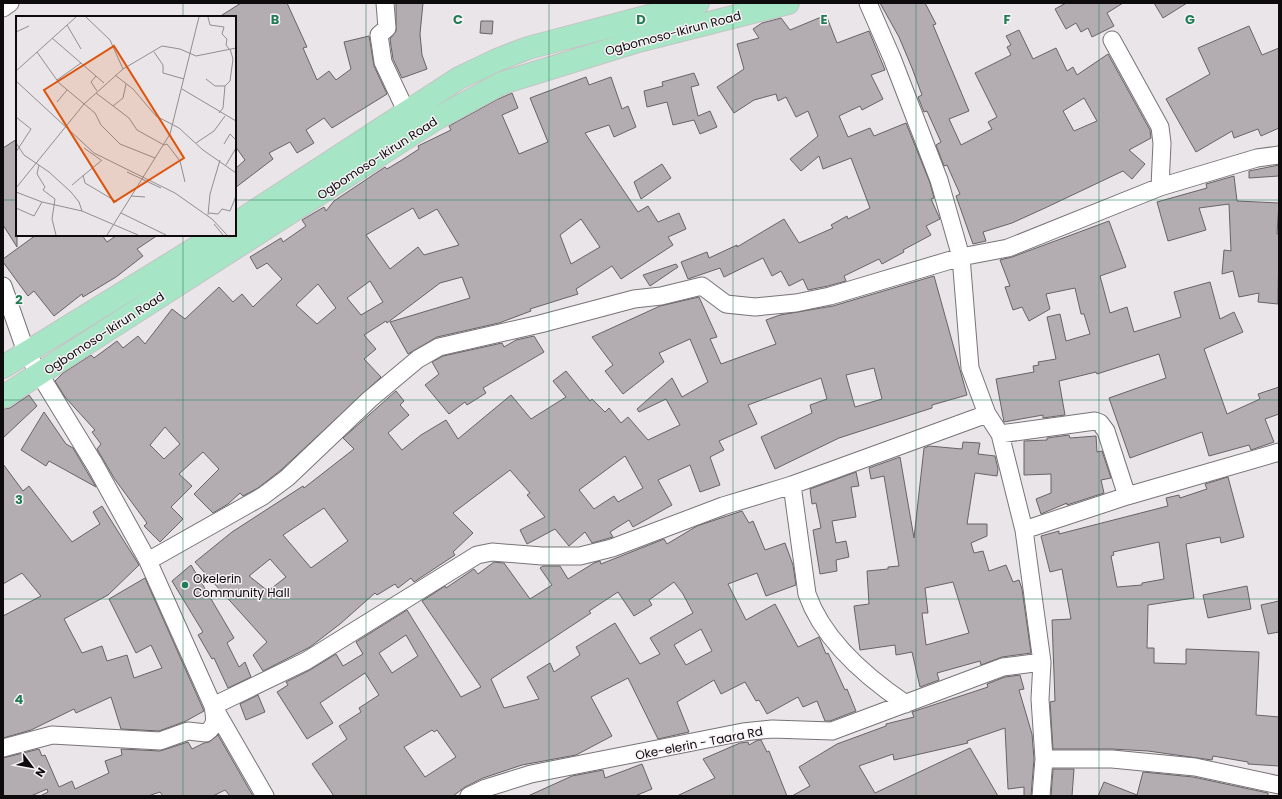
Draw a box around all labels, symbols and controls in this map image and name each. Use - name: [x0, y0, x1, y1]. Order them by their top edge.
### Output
- street label: Ogbomoso-Ikirun Road: [603, 7, 743, 59]
- text: B: [271, 10, 280, 29]
- text: C: [453, 10, 463, 29]
- text: D: [636, 10, 646, 29]
- text: E: [820, 10, 828, 29]
- text: F: [1003, 10, 1011, 29]
- text: G: [1185, 10, 1195, 29]
- inset map: [16, 16, 236, 236]
- street label: Ogbomoso-Ikirun Road: [314, 113, 440, 203]
- street label: Ogbomoso-Ikirun Road: [41, 288, 167, 378]
- text: 2: [15, 290, 23, 309]
- text: 3: [15, 490, 23, 509]
- place label: Okelerin Community Hall: [193, 570, 290, 601]
- marker: Okelerin Community Hall: [180, 580, 190, 590]
- text: 4: [15, 690, 24, 709]
- street label: Oke-elerin - Taara Rd: [634, 722, 764, 764]
- north arrow: [12, 747, 52, 787]
- text: N: [32, 765, 49, 780]

